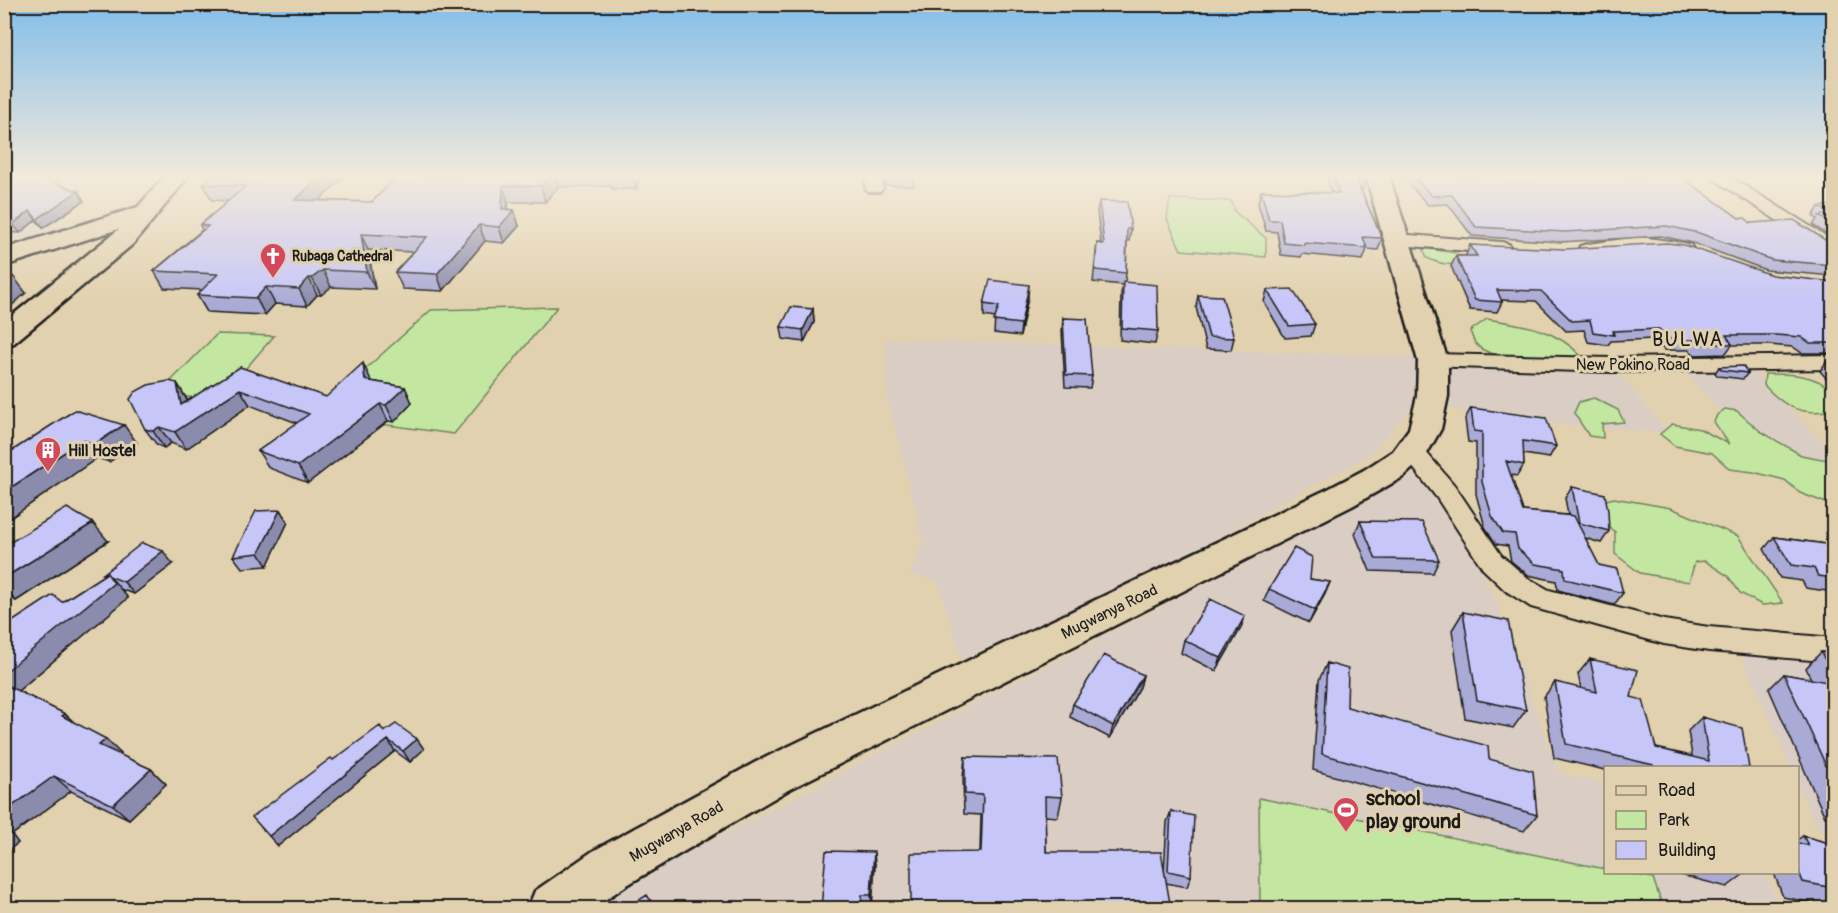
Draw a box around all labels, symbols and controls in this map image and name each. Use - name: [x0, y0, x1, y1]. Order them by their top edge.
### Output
- church icon: Rubaga Cathedral: [258, 241, 288, 279]
- place label: Rubaga Cathedral: [292, 248, 393, 265]
- district label: BULWA: [1652, 327, 1724, 352]
- street label: New Pokino Road: [1576, 355, 1690, 375]
- building icon: Hill Hostel: [33, 435, 63, 473]
- place label: Hill Hostel: [68, 441, 136, 461]
- street label: Mugwanya Road: [1058, 580, 1161, 644]
- legend: [1604, 766, 1799, 874]
- text: Road: [1658, 779, 1695, 802]
- place label: school play ground: [1366, 786, 1461, 834]
- sports icon: school play ground: [1331, 795, 1361, 833]
- street label: Mugwanya Road: [626, 797, 727, 867]
- text: Park: [1658, 809, 1690, 832]
- text: Building: [1658, 839, 1716, 862]

